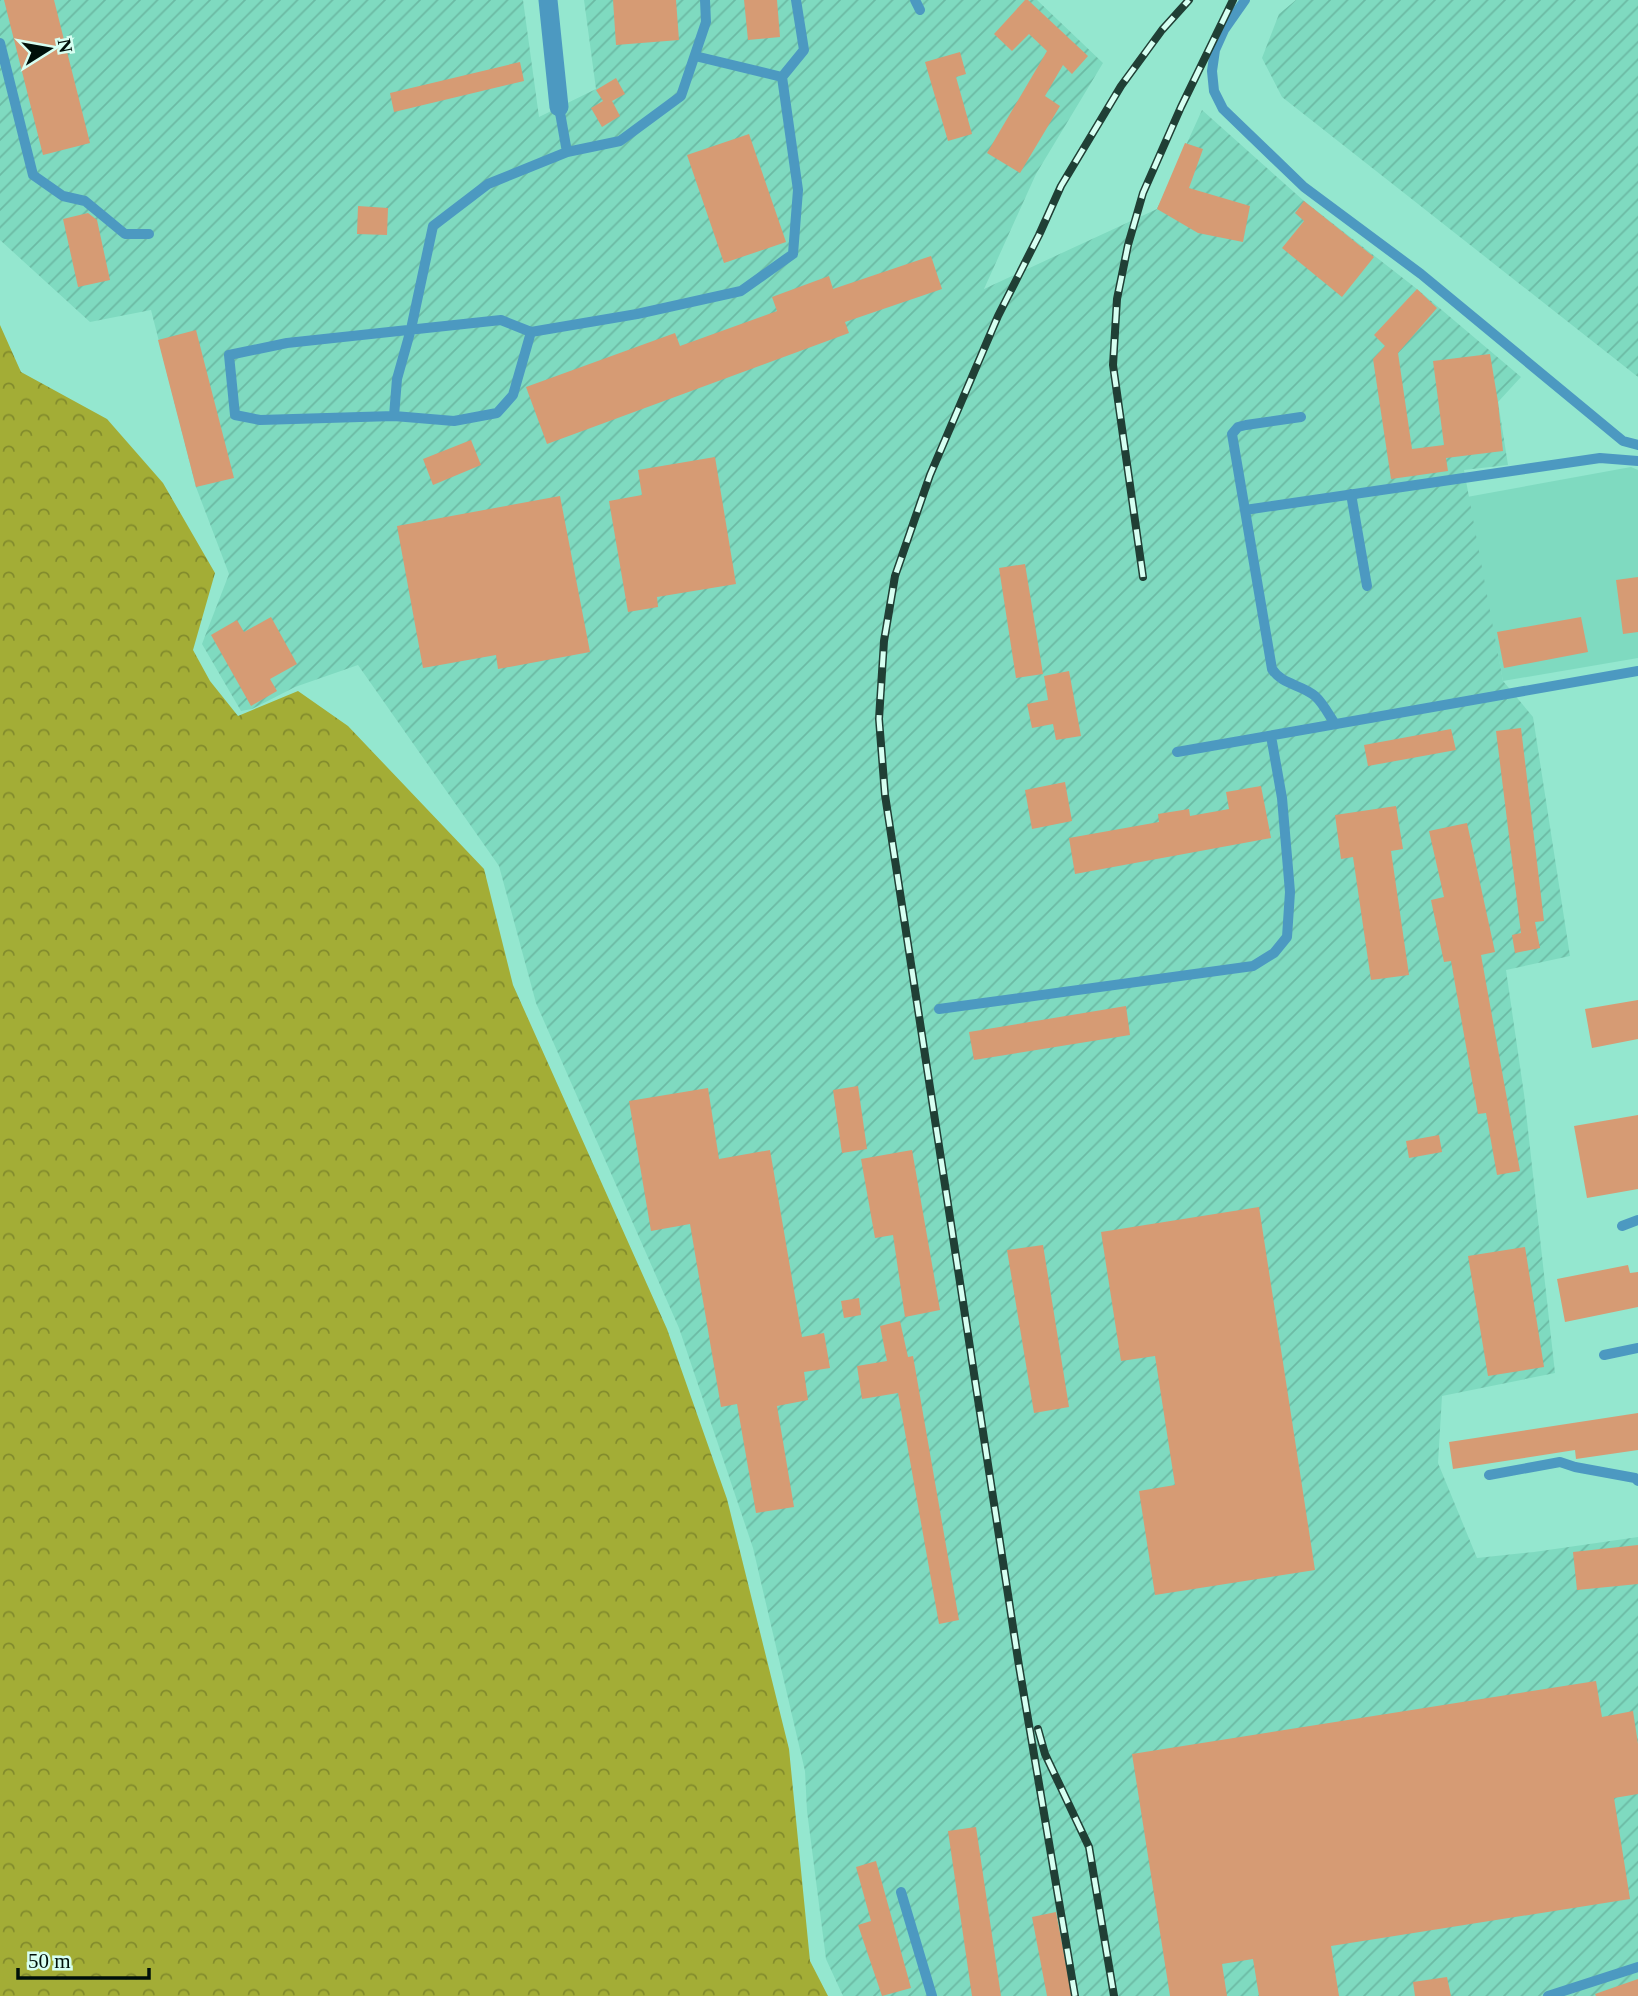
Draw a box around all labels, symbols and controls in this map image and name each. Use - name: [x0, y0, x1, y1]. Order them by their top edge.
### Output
- north arrow: [14, 14, 84, 84]
- text: N: [54, 37, 77, 55]
- scale bar: [18, 1937, 149, 1981]
- text: 50 m: [28, 1949, 71, 1973]

